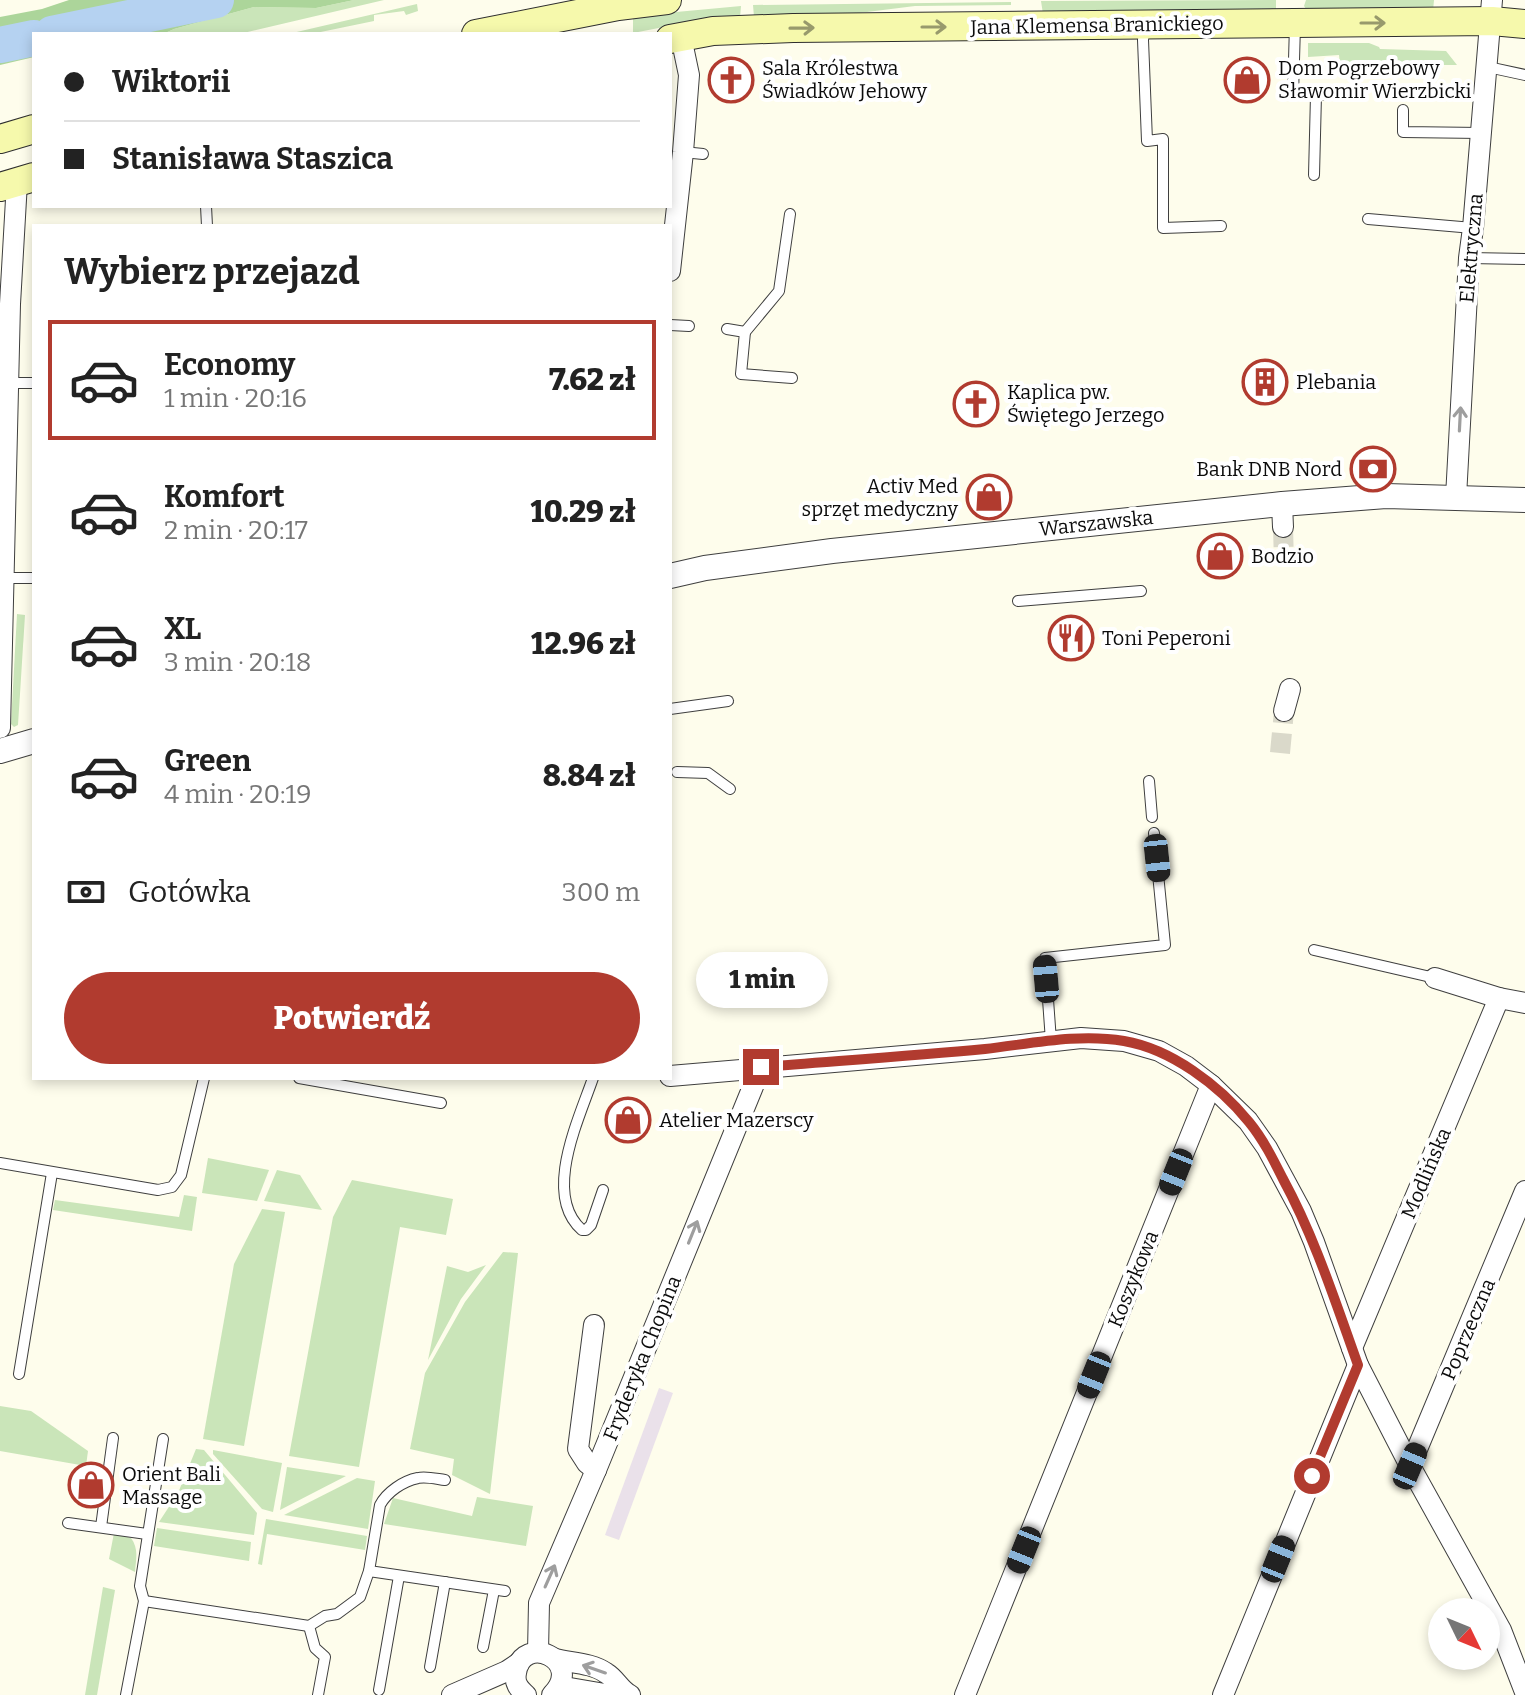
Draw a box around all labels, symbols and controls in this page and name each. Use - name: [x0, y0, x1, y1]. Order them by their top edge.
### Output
- street label: Jana Klemensa Branickiego: [969, 11, 1224, 39]
- one-way arrow: [1359, 15, 1386, 30]
- one-way arrow: [920, 19, 947, 35]
- one-way arrow: [788, 20, 815, 36]
- church icon: Sala Królestwa Świadków Jehowy: [707, 56, 755, 104]
- place label: Sala Królestwa Świadków Jehowy: [762, 56, 928, 103]
- shop icon: Dom Pogrzebowy Sławomir Wierzbicki: [1223, 56, 1271, 104]
- place label: Dom Pogrzebowy Sławomir Wierzbicki: [1278, 56, 1471, 103]
- text: Wiktorii: [112, 64, 230, 100]
- text: Stanisława Staszica: [112, 141, 393, 177]
- street label: Elektryczna: [1454, 192, 1488, 304]
- text: Wybierz przejazd: [64, 250, 360, 294]
- icon: car: [68, 344, 140, 416]
- text: Economy: [164, 347, 295, 383]
- building icon: Plebania: [1241, 358, 1289, 406]
- text: 7.62 zł: [549, 362, 636, 398]
- place label: Plebania: [1296, 370, 1376, 394]
- church icon: Kaplica pw. Świętego Jerzego: [952, 380, 1000, 428]
- place label: Kaplica pw. Świętego Jerzego: [1007, 380, 1164, 427]
- text: 1 min · 20:16: [164, 383, 307, 414]
- one-way arrow: [1452, 406, 1467, 433]
- bank icon: Bank DNB Nord: [1349, 445, 1397, 493]
- place label: Bank DNB Nord: [1196, 457, 1342, 481]
- shop icon: Activ Med sprzęt medyczny: [965, 473, 1013, 521]
- place label: Activ Med sprzęt medyczny: [802, 474, 958, 521]
- icon: car: [68, 476, 140, 548]
- text: Komfort: [164, 479, 285, 515]
- text: 10.29 zł: [531, 494, 636, 530]
- street label: Warszawska: [1038, 505, 1154, 541]
- text: 2 min · 20:17: [164, 515, 308, 546]
- shop icon: Bodzio: [1196, 532, 1244, 580]
- place label: Bodzio: [1251, 544, 1314, 568]
- icon: car: [68, 608, 140, 680]
- text: XL: [164, 611, 201, 647]
- restaurant icon: Toni Peperoni: [1047, 614, 1095, 662]
- text: 12.96 zł: [531, 626, 636, 662]
- place label: Toni Peperoni: [1102, 626, 1231, 650]
- text: 3 min · 20:18: [164, 647, 311, 678]
- icon: car: [68, 740, 140, 812]
- text: Green: [164, 743, 251, 779]
- text: 8.84 zł: [543, 758, 636, 794]
- text: 4 min · 20:19: [164, 779, 311, 810]
- car: [1143, 833, 1171, 883]
- icon: cash: [64, 870, 108, 914]
- text: Gotówka: [128, 874, 251, 910]
- text: 300 m: [562, 877, 640, 908]
- callout: 1 min: [695, 951, 827, 1007]
- car: [1032, 954, 1060, 1004]
- text: 1 min: [729, 964, 795, 995]
- button: Potwierdź: [64, 972, 640, 1064]
- route end: [743, 1049, 779, 1085]
- shop icon: Atelier Mazerscy: [604, 1096, 652, 1144]
- place label: Atelier Mazerscy: [659, 1108, 814, 1132]
- street label: Modlińska: [1396, 1124, 1456, 1222]
- car: [1156, 1145, 1196, 1199]
- one-way arrow: [686, 1220, 701, 1245]
- street label: Koszykowa: [1103, 1227, 1163, 1331]
- street label: Fryderyka Chopina: [598, 1272, 686, 1444]
- street label: Poprzeczna: [1436, 1275, 1500, 1383]
- car: [1074, 1348, 1114, 1402]
- car: [1390, 1439, 1430, 1493]
- route start: [1294, 1458, 1330, 1494]
- shop icon: Orient Bali Massage: [67, 1461, 115, 1509]
- place label: Orient Bali Massage: [122, 1462, 221, 1509]
- car: [1004, 1523, 1044, 1577]
- car: [1258, 1532, 1298, 1586]
- one-way arrow: [543, 1564, 558, 1588]
- north arrow: [1428, 1598, 1500, 1670]
- map controls: [1428, 1598, 1500, 1670]
- one-way arrow: [582, 1660, 607, 1675]

